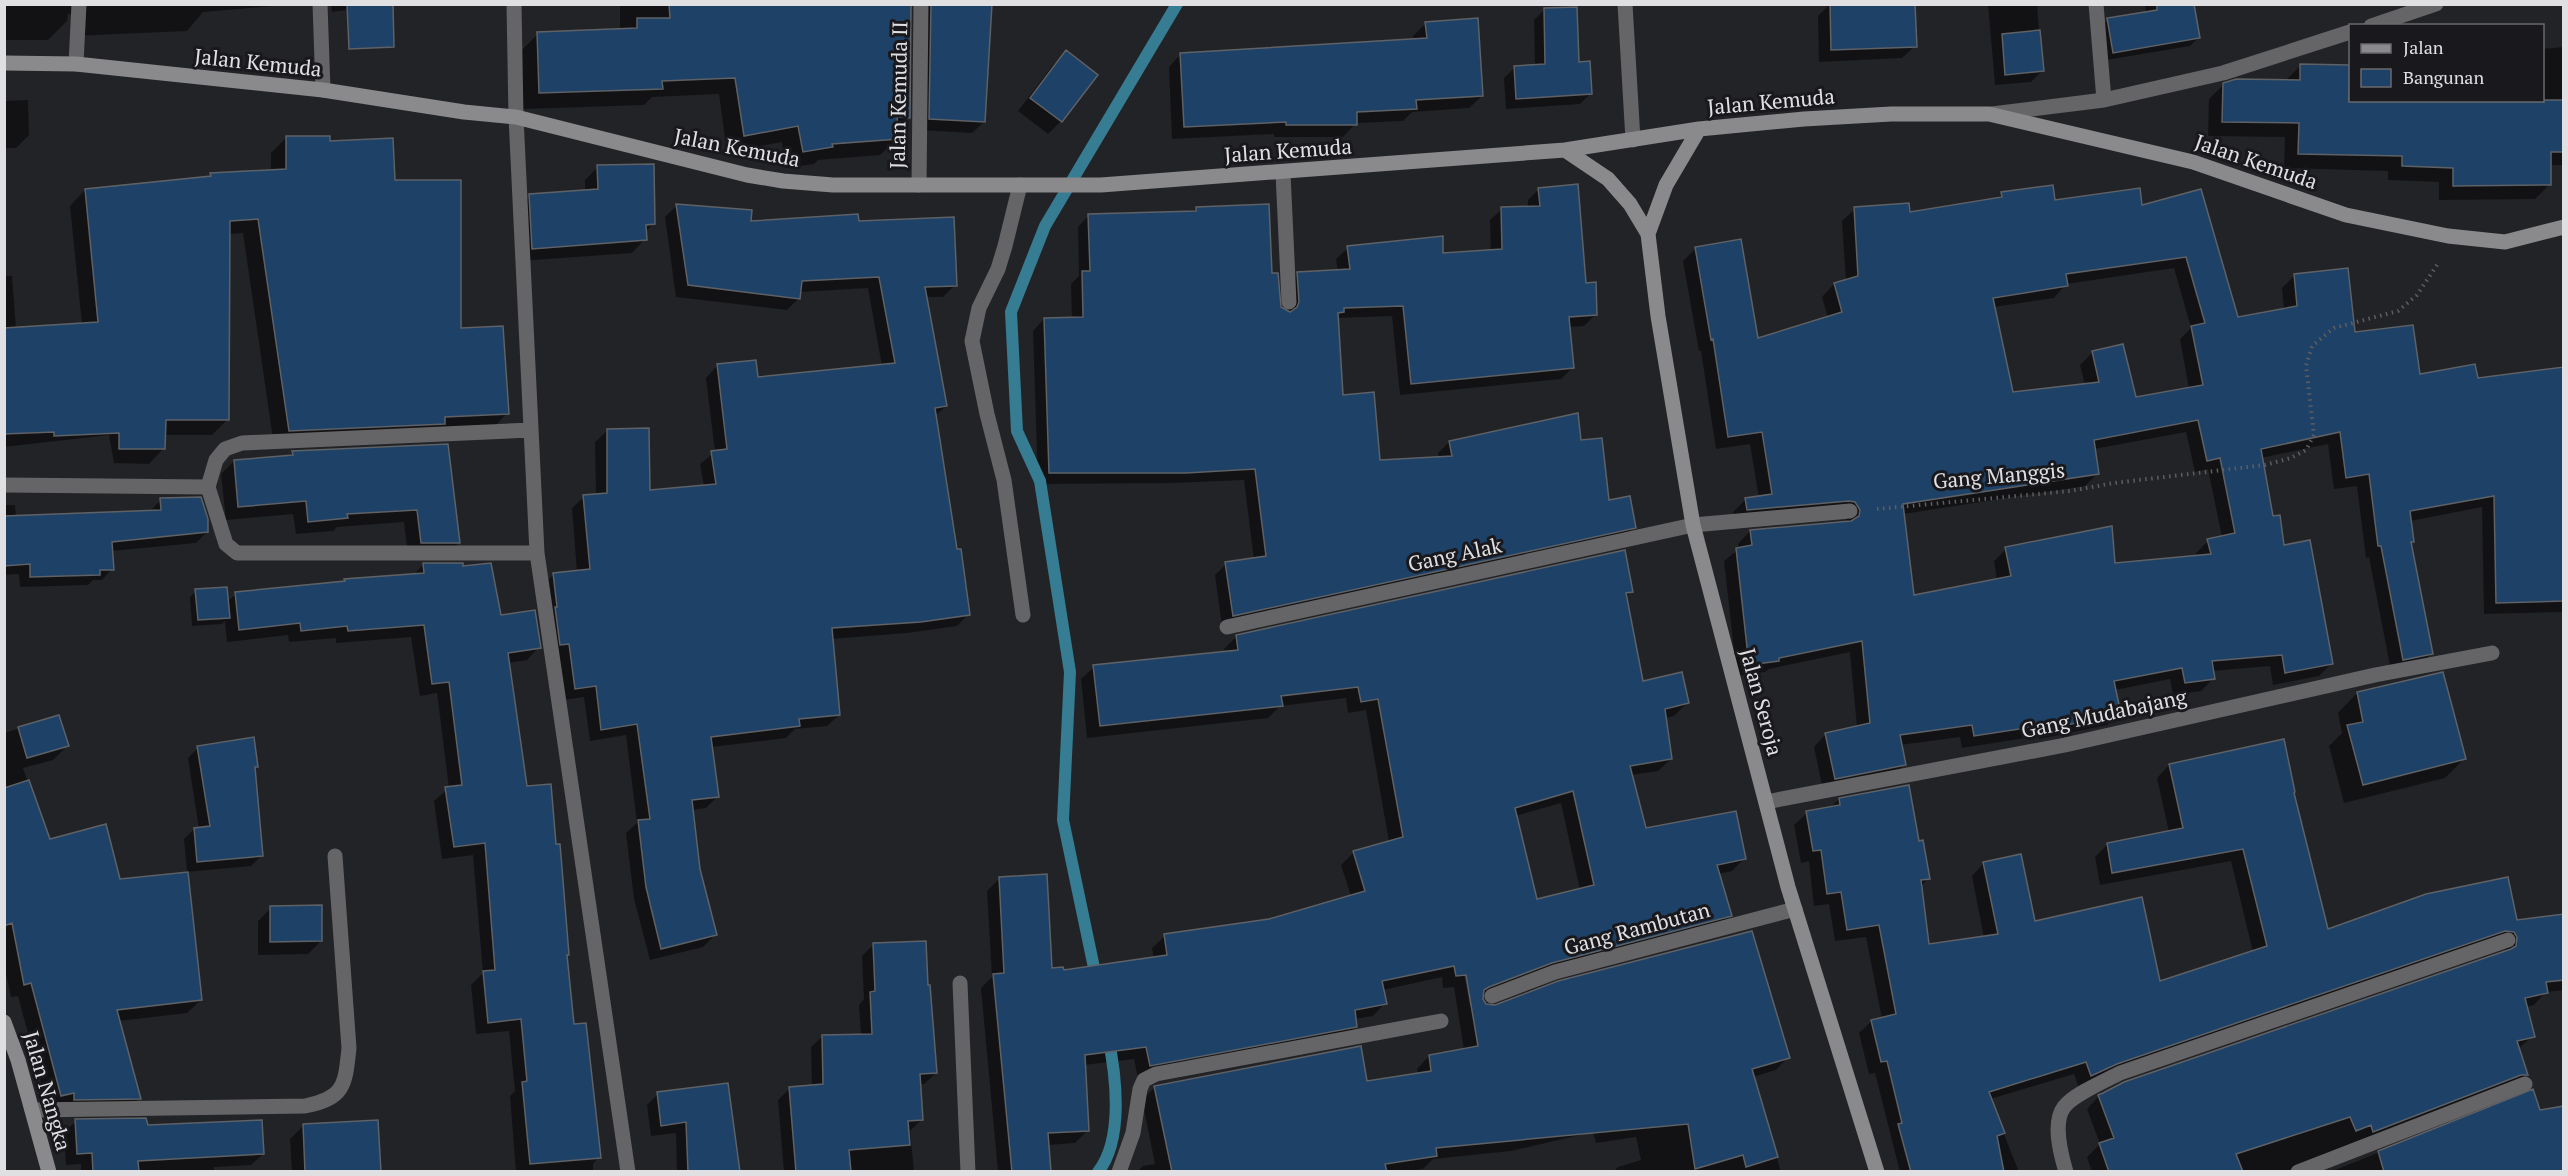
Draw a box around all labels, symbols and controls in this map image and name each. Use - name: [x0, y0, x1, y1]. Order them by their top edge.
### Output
- street label: Jalan Kemuda II: [883, 21, 913, 169]
- legend: [2349, 24, 2544, 102]
- text: Jalan: [2403, 35, 2444, 59]
- street label: Jalan Kemuda: [193, 41, 324, 83]
- text: Bangunan: [2403, 65, 2484, 89]
- street label: Jalan Kemuda: [1706, 81, 1836, 121]
- street label: Jalan Kemuda: [672, 121, 803, 173]
- street label: Jalan Kemuda: [2191, 127, 2322, 195]
- street label: Jalan Kemuda: [1223, 132, 1353, 168]
- street label: Gang Manggis: [1932, 455, 2066, 495]
- street label: Gang Alak: [1405, 530, 1505, 578]
- street label: Jalan Seroja: [1734, 645, 1790, 759]
- street label: Gang Mudabajang: [2019, 682, 2190, 744]
- street label: Gang Rambutan: [1561, 895, 1713, 961]
- street label: Jalan Nangka: [18, 1028, 79, 1154]

